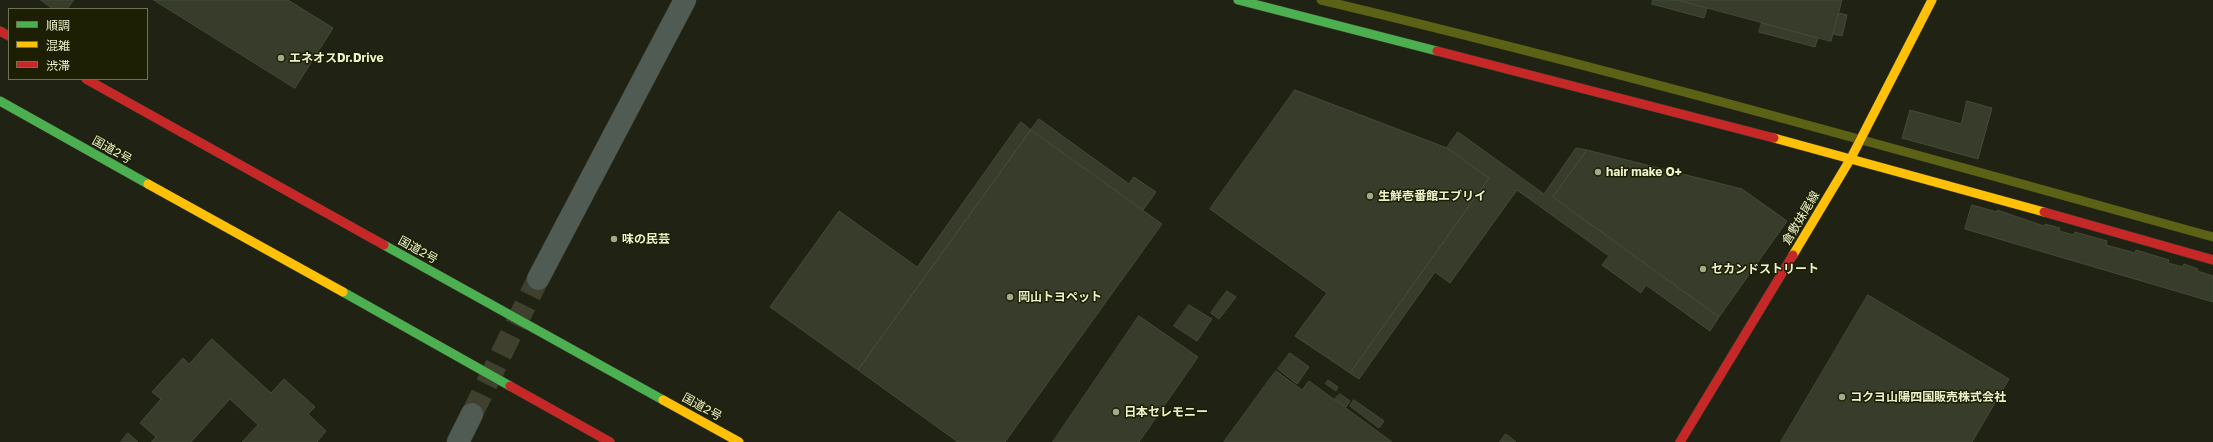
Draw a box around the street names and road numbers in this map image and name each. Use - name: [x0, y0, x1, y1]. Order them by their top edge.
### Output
- street label: 国道2号: [90, 133, 134, 167]
- street label: 倉敷妹尾線: [1779, 189, 1823, 247]
- street label: 国道2号: [396, 233, 440, 267]
- street label: 国道2号: [680, 390, 724, 424]

